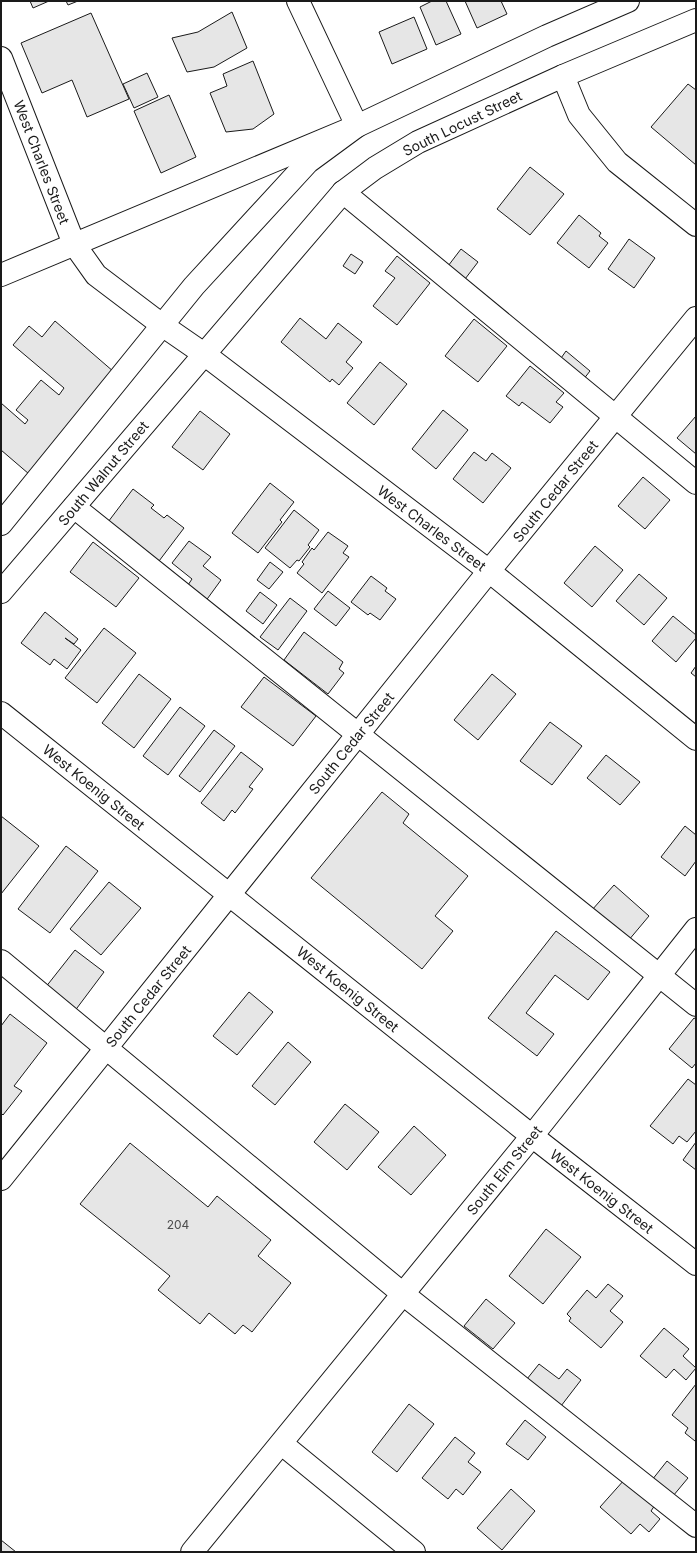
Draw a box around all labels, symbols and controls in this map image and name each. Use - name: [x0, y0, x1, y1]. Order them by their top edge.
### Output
- street label: South Locust Street: [400, 87, 525, 159]
- street label: West Charles Street: [11, 98, 74, 227]
- street label: South Walnut Street: [54, 417, 152, 529]
- street label: South Cedar Street: [509, 436, 602, 545]
- street label: West Charles Street: [374, 482, 490, 575]
- street label: South Cedar Street: [305, 688, 398, 797]
- street label: West Koenig Street: [40, 741, 149, 834]
- street label: South Cedar Street: [102, 941, 195, 1050]
- street label: West Koenig Street: [294, 943, 403, 1036]
- street label: South Elm Street: [463, 1122, 545, 1218]
- street label: West Koenig Street: [547, 1145, 657, 1237]
- house number: 204: [167, 1217, 190, 1232]

